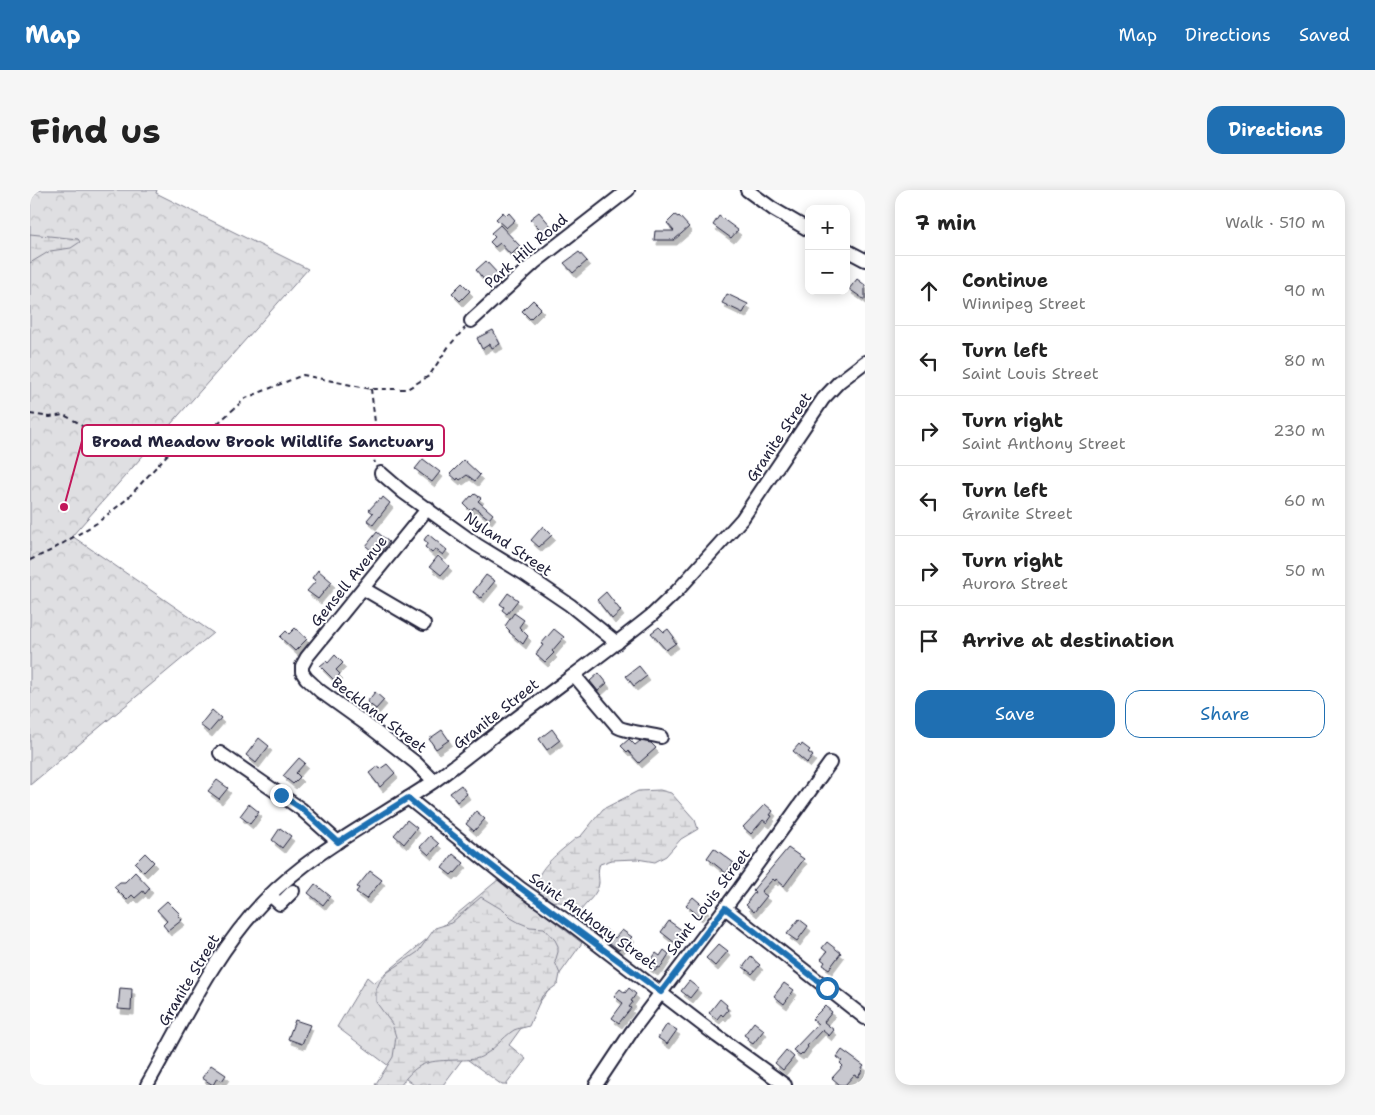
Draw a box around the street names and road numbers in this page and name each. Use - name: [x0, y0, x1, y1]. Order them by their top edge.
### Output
- street label: Park Hill Road: [480, 209, 572, 293]
- street label: Granite Street: [742, 388, 816, 486]
- street label: Nyland Street: [460, 507, 556, 581]
- street label: Gensell Avenue: [306, 531, 392, 631]
- street label: Beckland Street: [327, 673, 431, 757]
- street label: Granite Street: [449, 674, 543, 754]
- street label: Saint Louis Street: [661, 845, 755, 959]
- street label: Saint Anthony Street: [525, 868, 661, 974]
- street label: Granite Street: [154, 930, 224, 1030]

